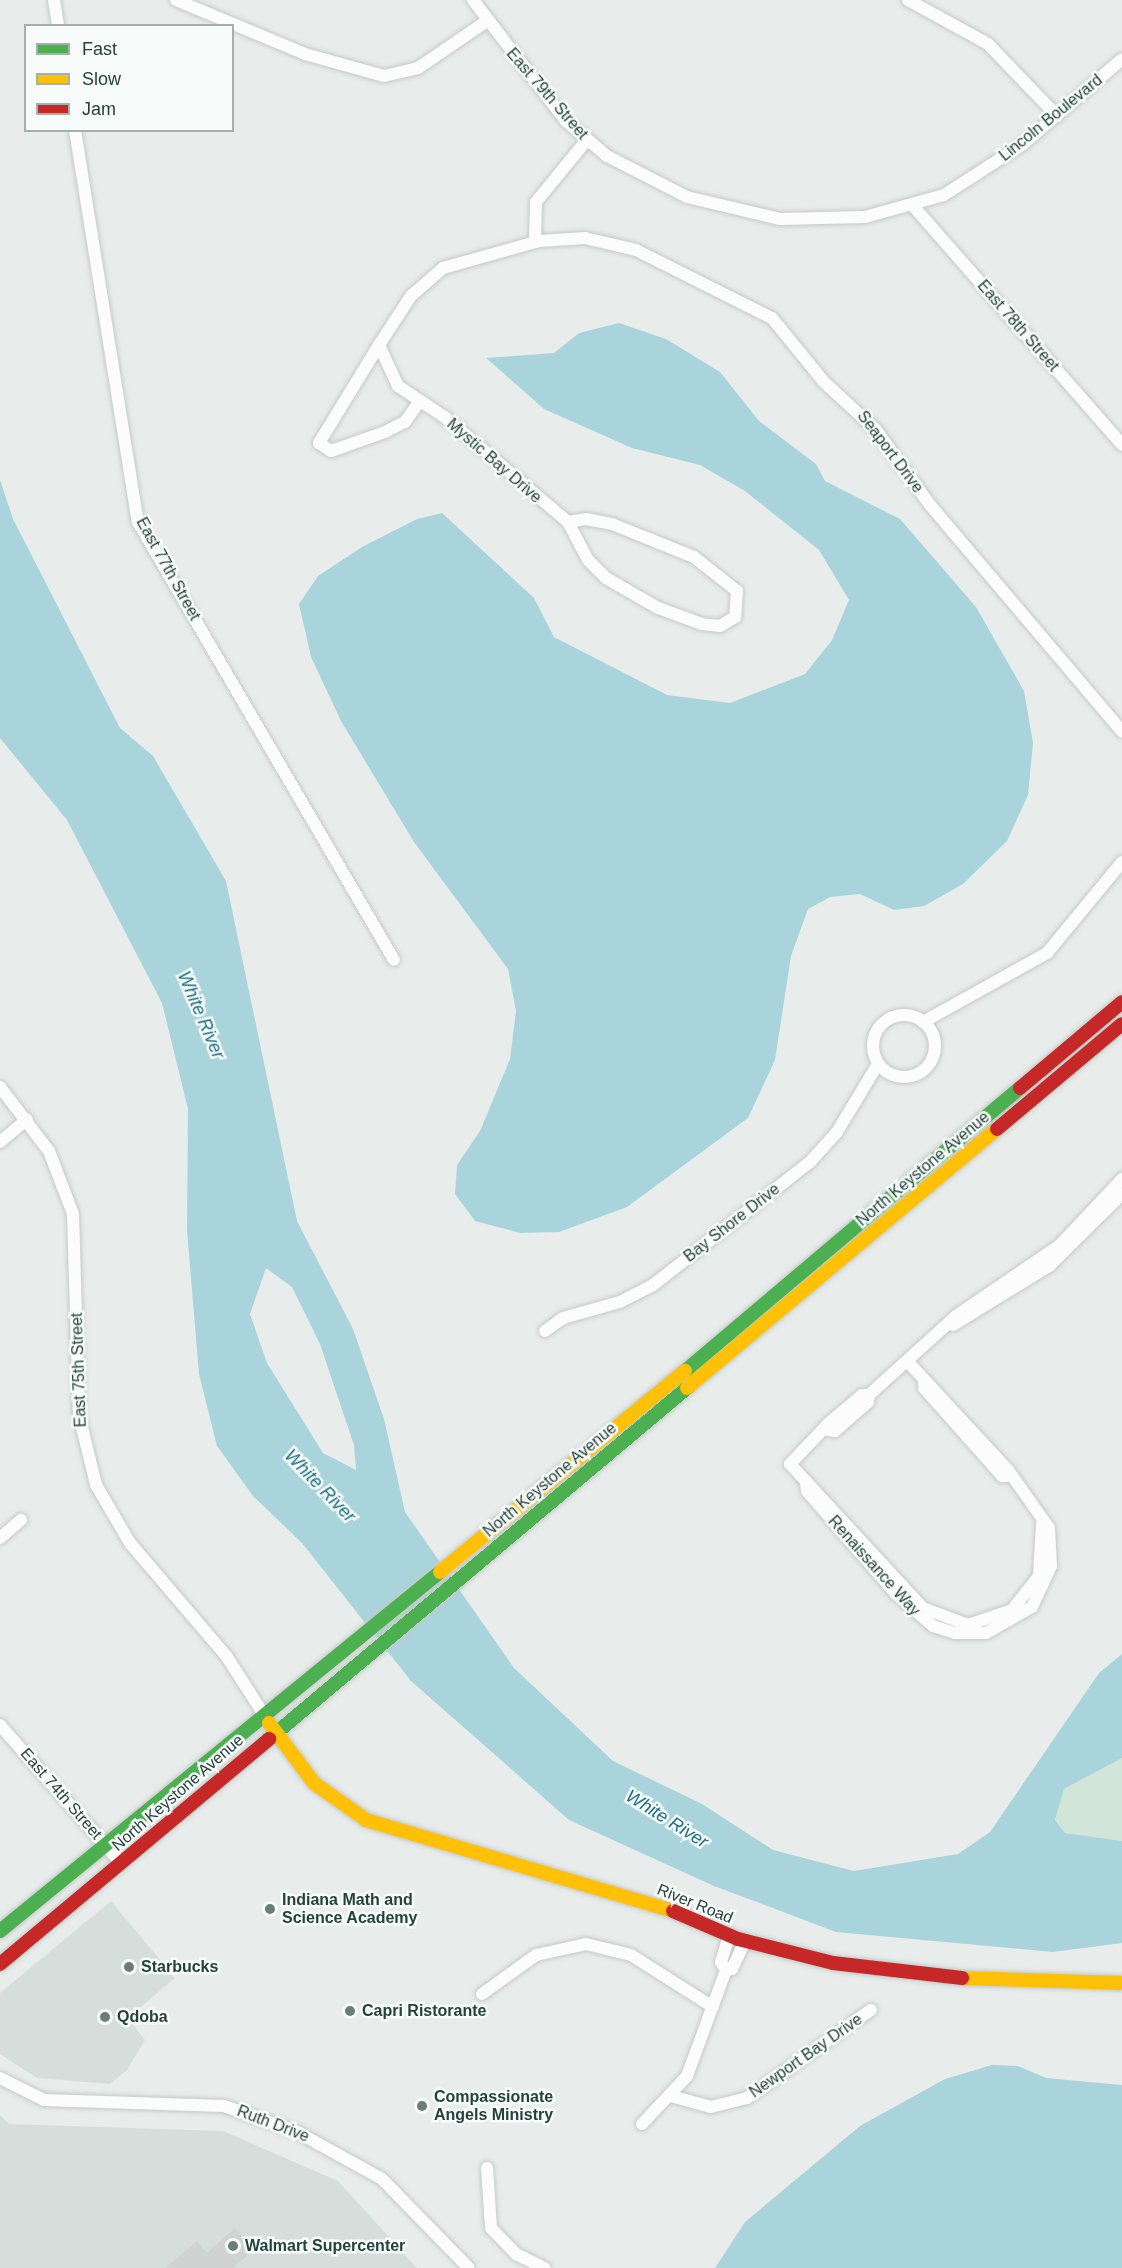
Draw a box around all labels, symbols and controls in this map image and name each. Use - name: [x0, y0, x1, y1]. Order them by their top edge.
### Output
- legend: [24, 24, 234, 132]
- text: Fast: [82, 39, 117, 59]
- street label: East 79th Street: [502, 44, 592, 144]
- text: Slow: [82, 69, 121, 89]
- street label: Lincoln Boulevard: [996, 71, 1106, 165]
- text: Jam: [82, 99, 116, 119]
- street label: East 78th Street: [973, 276, 1063, 376]
- street label: Seaport Drive: [853, 407, 927, 497]
- street label: Mystic Bay Drive: [443, 415, 545, 507]
- street label: East 77th Street: [132, 514, 204, 624]
- water label: White River: [173, 968, 229, 1062]
- street label: North Keystone Avenue: [852, 1107, 994, 1231]
- street label: Bay Shore Drive: [680, 1180, 784, 1266]
- street label: East 75th Street: [67, 1312, 91, 1428]
- street label: North Keystone Avenue: [479, 1418, 621, 1542]
- water label: White River: [280, 1445, 360, 1527]
- street label: Renaissance Way: [824, 1512, 924, 1620]
- street label: North Keystone Avenue: [108, 1730, 248, 1856]
- street label: East 74th Street: [16, 1744, 106, 1844]
- water label: White River: [622, 1785, 712, 1853]
- street label: River Road: [654, 1880, 736, 1928]
- place label: Indiana Math and Science Academy: [282, 1890, 418, 1928]
- marker: Indiana Math and Science Academy: [263, 1902, 277, 1916]
- place label: Starbucks: [141, 1957, 218, 1977]
- marker: Starbucks: [122, 1960, 136, 1974]
- place label: Capri Ristorante: [362, 2001, 486, 2021]
- marker: Capri Ristorante: [343, 2004, 357, 2018]
- place label: Qdoba: [117, 2007, 168, 2027]
- marker: Qdoba: [98, 2010, 112, 2024]
- street label: Newport Bay Drive: [746, 2010, 866, 2102]
- place label: Compassionate Angels Ministry: [434, 2087, 553, 2125]
- marker: Compassionate Angels Ministry: [415, 2099, 429, 2113]
- street label: Ruth Drive: [234, 2101, 312, 2147]
- place label: Walmart Supercenter: [245, 2236, 405, 2256]
- marker: Walmart Supercenter: [226, 2239, 240, 2253]

